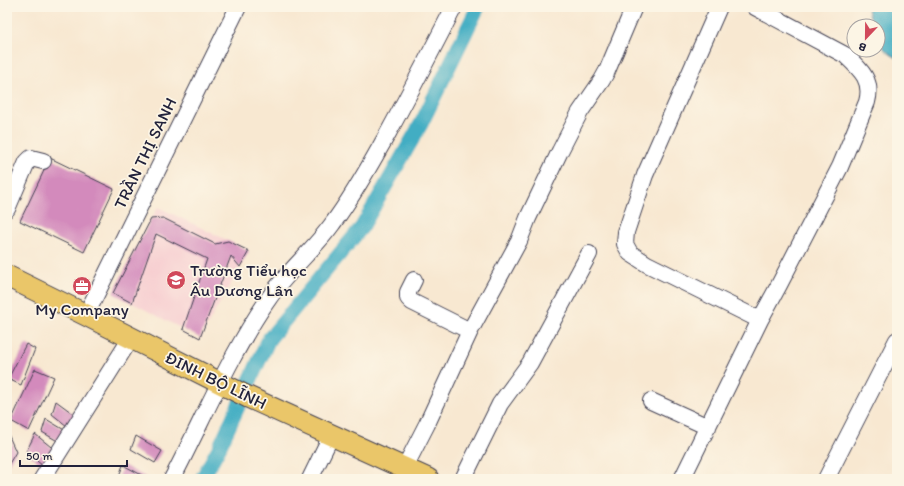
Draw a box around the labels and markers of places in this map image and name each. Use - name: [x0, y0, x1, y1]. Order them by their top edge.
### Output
- place label: Trường Tiểu học Âu Dương Lân: [190, 260, 307, 300]
- school or university icon: Trường Tiểu học Âu Dương Lân: [165, 269, 187, 291]
- office icon: My Company: [71, 275, 93, 297]
- place label: My Company: [35, 299, 129, 319]

